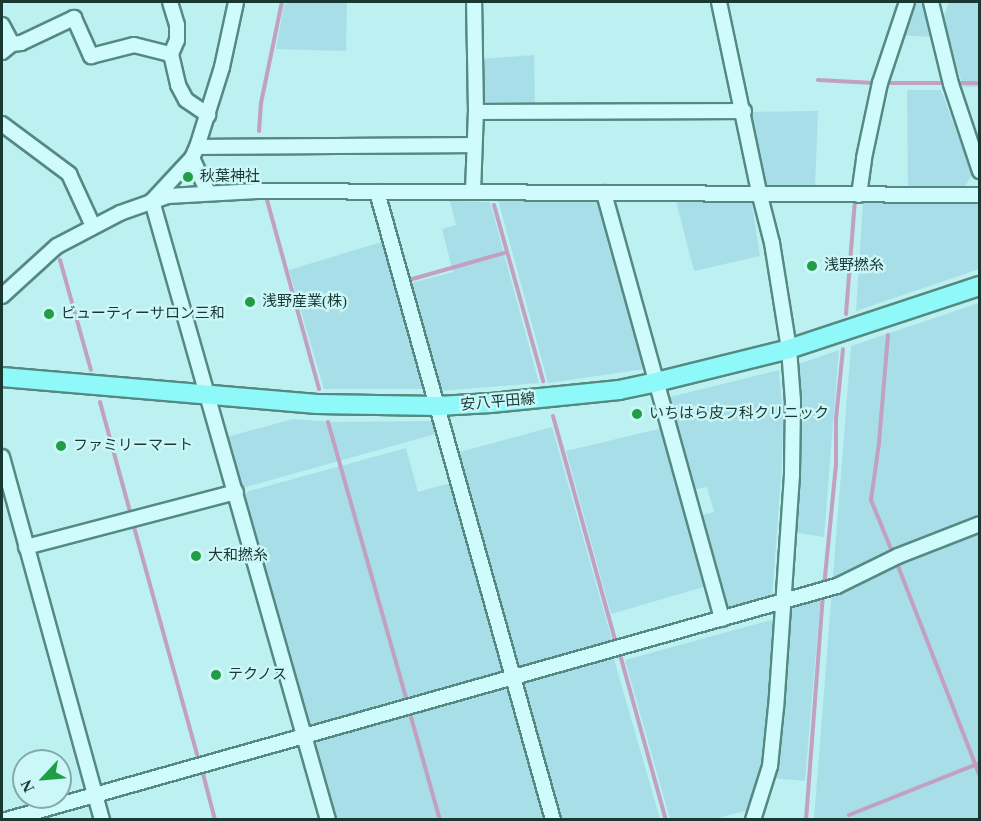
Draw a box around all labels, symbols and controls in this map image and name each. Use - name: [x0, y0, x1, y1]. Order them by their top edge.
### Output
- place label: 秋葉神社: [200, 168, 260, 186]
- marker: 秋葉神社: [181, 170, 195, 184]
- place label: 浅野撚糸: [824, 257, 884, 275]
- marker: 浅野撚糸: [805, 259, 819, 273]
- place label: 浅野産業(株): [262, 293, 347, 311]
- marker: 浅野産業(株): [243, 295, 257, 309]
- place label: ビューティーサロン三和: [61, 305, 226, 323]
- marker: ビューティーサロン三和: [42, 307, 56, 321]
- street label: 安八平田線: [460, 390, 536, 414]
- place label: いちはら皮フ科クリニック: [649, 405, 829, 423]
- marker: いちはら皮フ科クリニック: [630, 407, 644, 421]
- place label: ファミリーマート: [73, 437, 193, 455]
- marker: ファミリーマート: [54, 439, 68, 453]
- place label: 大和撚糸: [208, 547, 268, 565]
- marker: 大和撚糸: [189, 549, 203, 563]
- place label: テクノス: [228, 666, 288, 684]
- marker: テクノス: [209, 668, 223, 682]
- north arrow: [12, 749, 72, 809]
- text: N: [17, 777, 37, 795]

